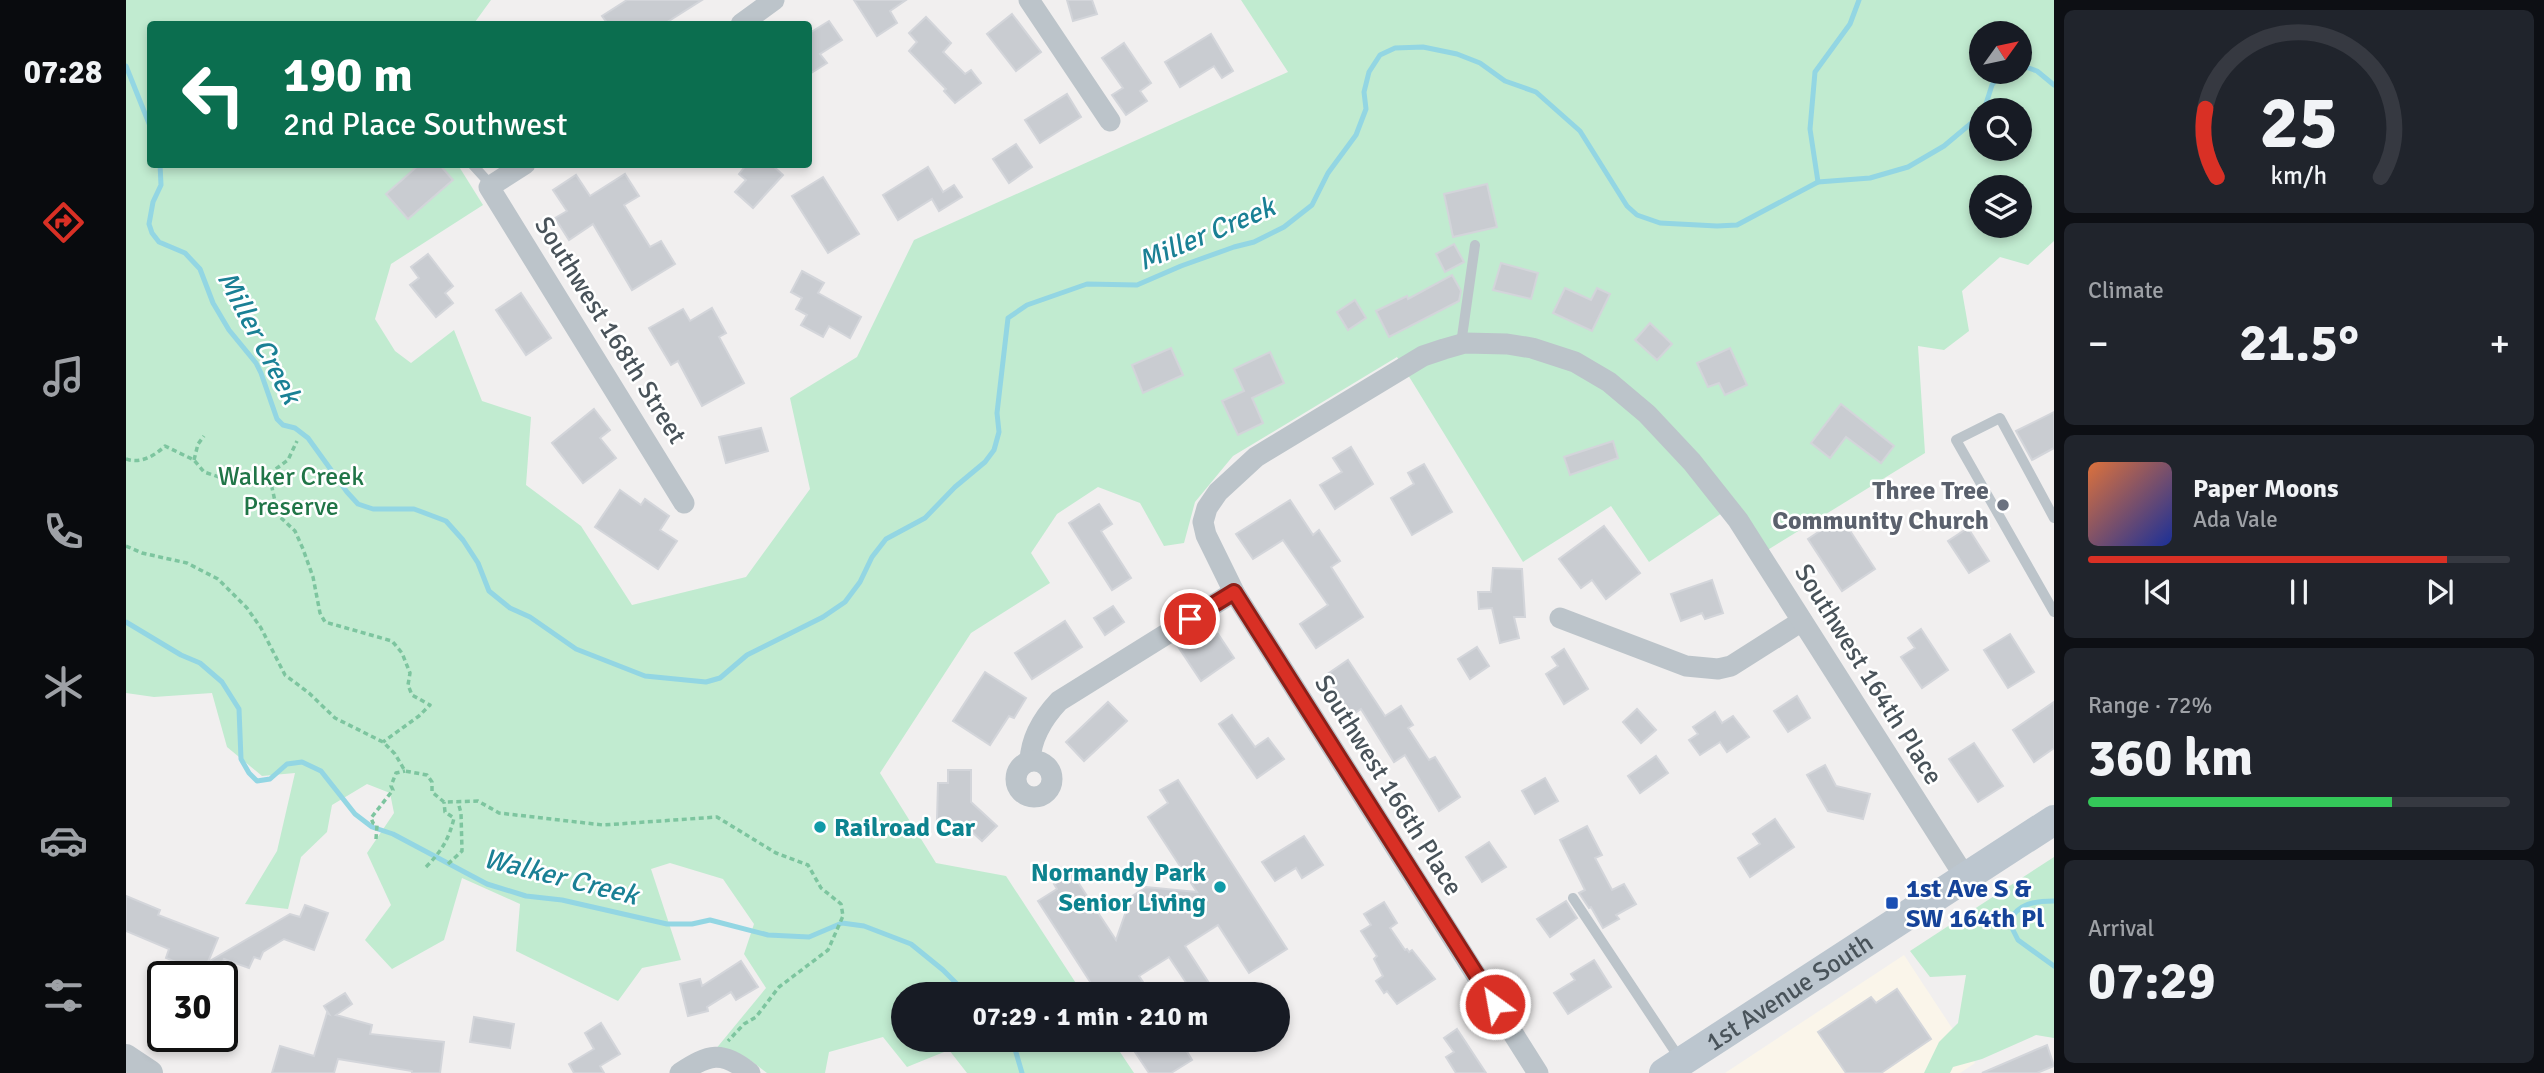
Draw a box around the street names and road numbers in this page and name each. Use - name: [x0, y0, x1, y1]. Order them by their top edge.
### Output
- street label: Southwest 168th Street: [527, 211, 693, 450]
- street label: Southwest 164th Place: [1787, 558, 1949, 791]
- street label: Southwest 166th Place: [1307, 669, 1469, 902]
- street label: 1st Avenue South: [1700, 927, 1879, 1059]

